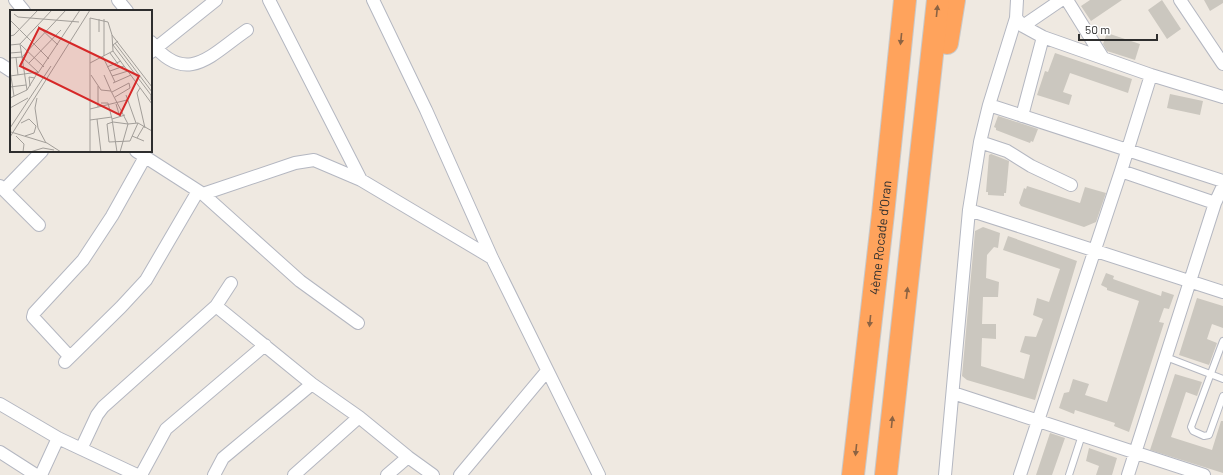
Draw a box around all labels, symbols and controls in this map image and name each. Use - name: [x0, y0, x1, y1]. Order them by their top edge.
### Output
- one-way arrow: [934, 5, 940, 17]
- inset map: [10, 10, 152, 152]
- scale bar: [1079, 16, 1157, 42]
- text: 50 m: [1085, 22, 1110, 36]
- one-way arrow: [898, 33, 904, 45]
- street label: 4ème Rocade d'Oran: [866, 180, 894, 295]
- one-way arrow: [903, 287, 910, 299]
- one-way arrow: [867, 315, 874, 327]
- one-way arrow: [889, 416, 895, 428]
- one-way arrow: [853, 444, 859, 456]

